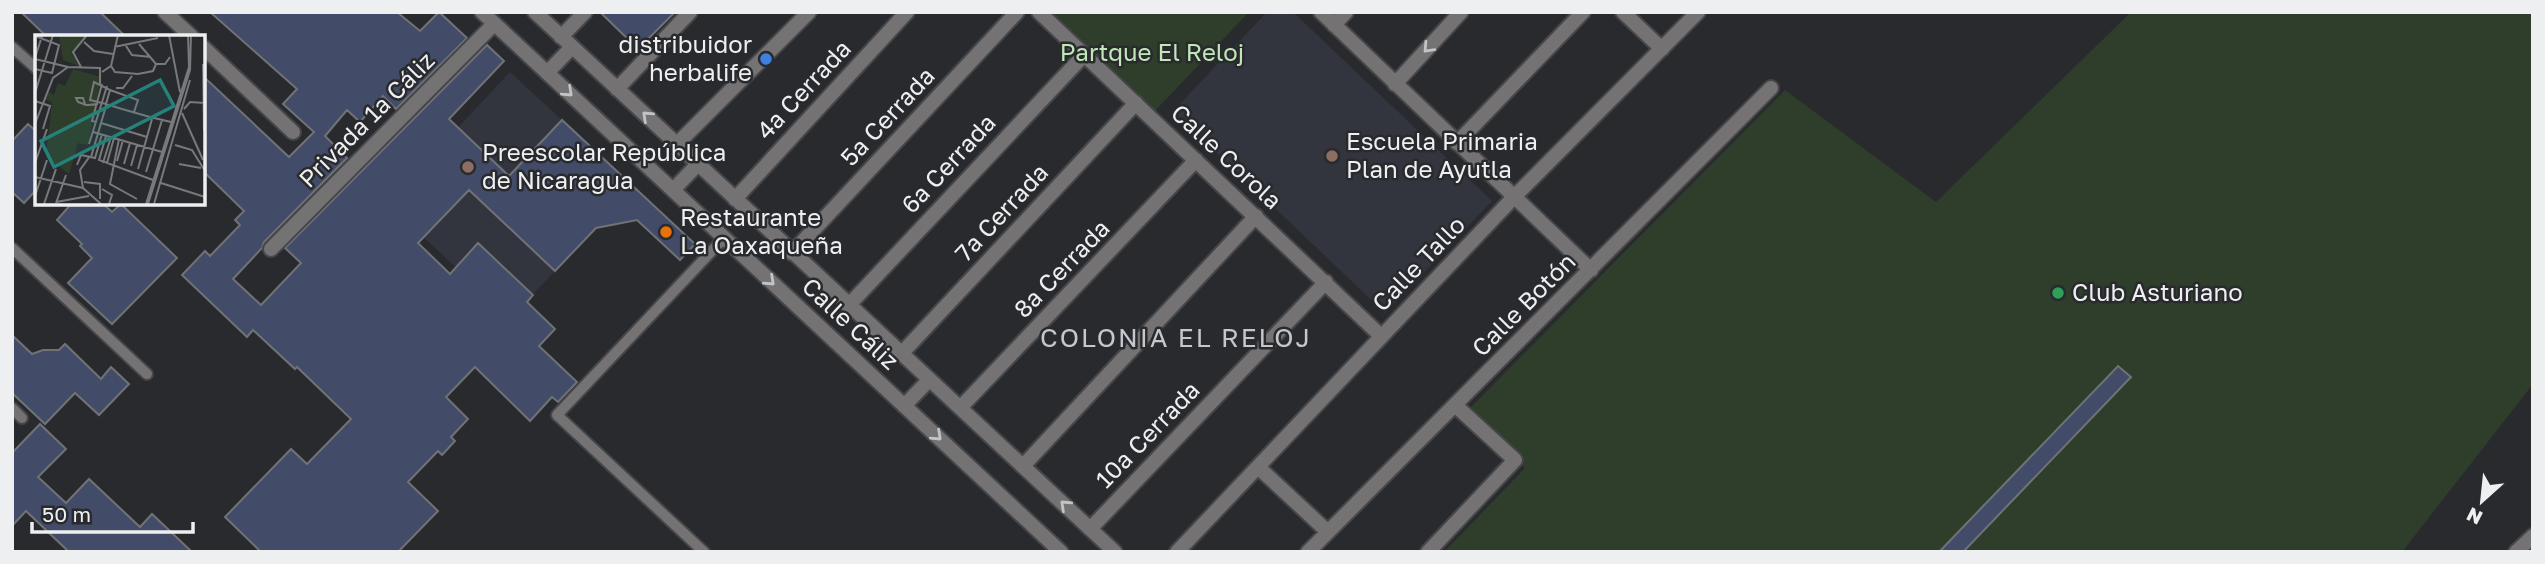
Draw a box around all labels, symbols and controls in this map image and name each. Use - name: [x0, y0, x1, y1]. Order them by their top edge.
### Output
- place label: distribuidor herbalife: [618, 29, 752, 86]
- street label: 4ª Cerrada: [750, 33, 856, 145]
- inset map: [35, 35, 205, 205]
- park label: Partque El Reloj: [1060, 37, 1244, 66]
- one-way arrow: [1424, 40, 1436, 53]
- street label: Privada 1ª Cáliz: [292, 45, 440, 193]
- marker: distribuidor herbalife: [758, 51, 774, 67]
- street label: 5ª Cerrada: [834, 61, 940, 171]
- one-way arrow: [560, 84, 573, 97]
- street label: Calle Corola: [1166, 97, 1288, 214]
- street label: 6ª Cerrada: [895, 107, 1001, 218]
- one-way arrow: [642, 112, 655, 125]
- place label: Escuela Primaria Plan de Ayutla: [1346, 126, 1538, 183]
- place label: Preescolar República de Nicaragua: [482, 137, 726, 194]
- marker: Escuela Primaria Plan de Ayutla: [1324, 148, 1340, 164]
- street label: 7ª Cerrada: [948, 157, 1053, 267]
- marker: Preescolar República de Nicaragua: [460, 159, 476, 175]
- place label: Restaurante La Oaxaqueña: [680, 202, 843, 259]
- street label: Calle Tallo: [1366, 209, 1470, 316]
- street label: 8ª Cerrada: [1007, 213, 1115, 323]
- marker: Restaurante La Oaxaqueña: [658, 224, 674, 240]
- street label: Calle Botón: [1465, 246, 1581, 362]
- street label: Calle Cáliz: [797, 271, 905, 375]
- one-way arrow: [762, 272, 775, 285]
- place label: Club Asturiano: [2072, 277, 2243, 306]
- marker: Club Asturiano: [2050, 285, 2066, 301]
- district label: COLONIA EL RELOJ: [1040, 322, 1312, 353]
- street label: 10ª Cerrada: [1089, 375, 1205, 493]
- one-way arrow: [928, 428, 941, 440]
- north arrow: [2447, 466, 2517, 536]
- scale bar: [32, 490, 192, 534]
- text: 50 m: [42, 501, 91, 527]
- one-way arrow: [1060, 501, 1073, 514]
- text: N: [2462, 503, 2486, 530]

